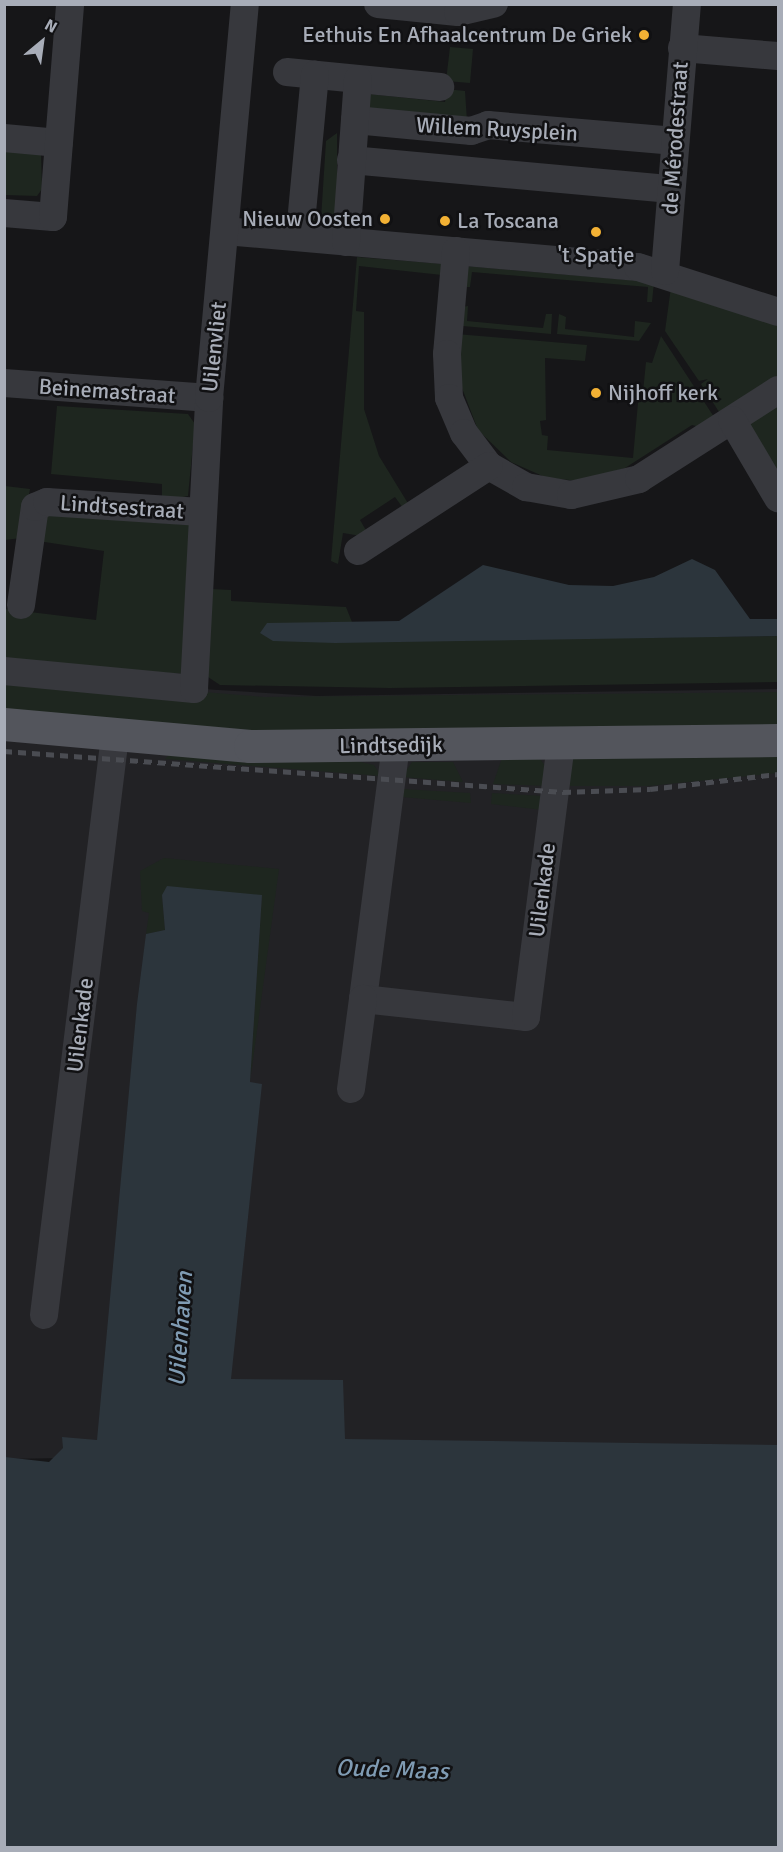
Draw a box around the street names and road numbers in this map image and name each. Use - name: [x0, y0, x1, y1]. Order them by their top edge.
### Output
- street label: de Mérodestraat: [656, 61, 694, 215]
- street label: Willem Ruysplein: [415, 112, 579, 146]
- street label: Uilenvliet: [196, 301, 232, 393]
- street label: Beinemastraat: [38, 373, 176, 409]
- street label: Lindtsestraat: [59, 490, 185, 524]
- street label: Lindtsedijk: [339, 731, 443, 759]
- street label: Uilenkade: [523, 841, 561, 939]
- street label: Uilenkade: [61, 976, 99, 1074]

